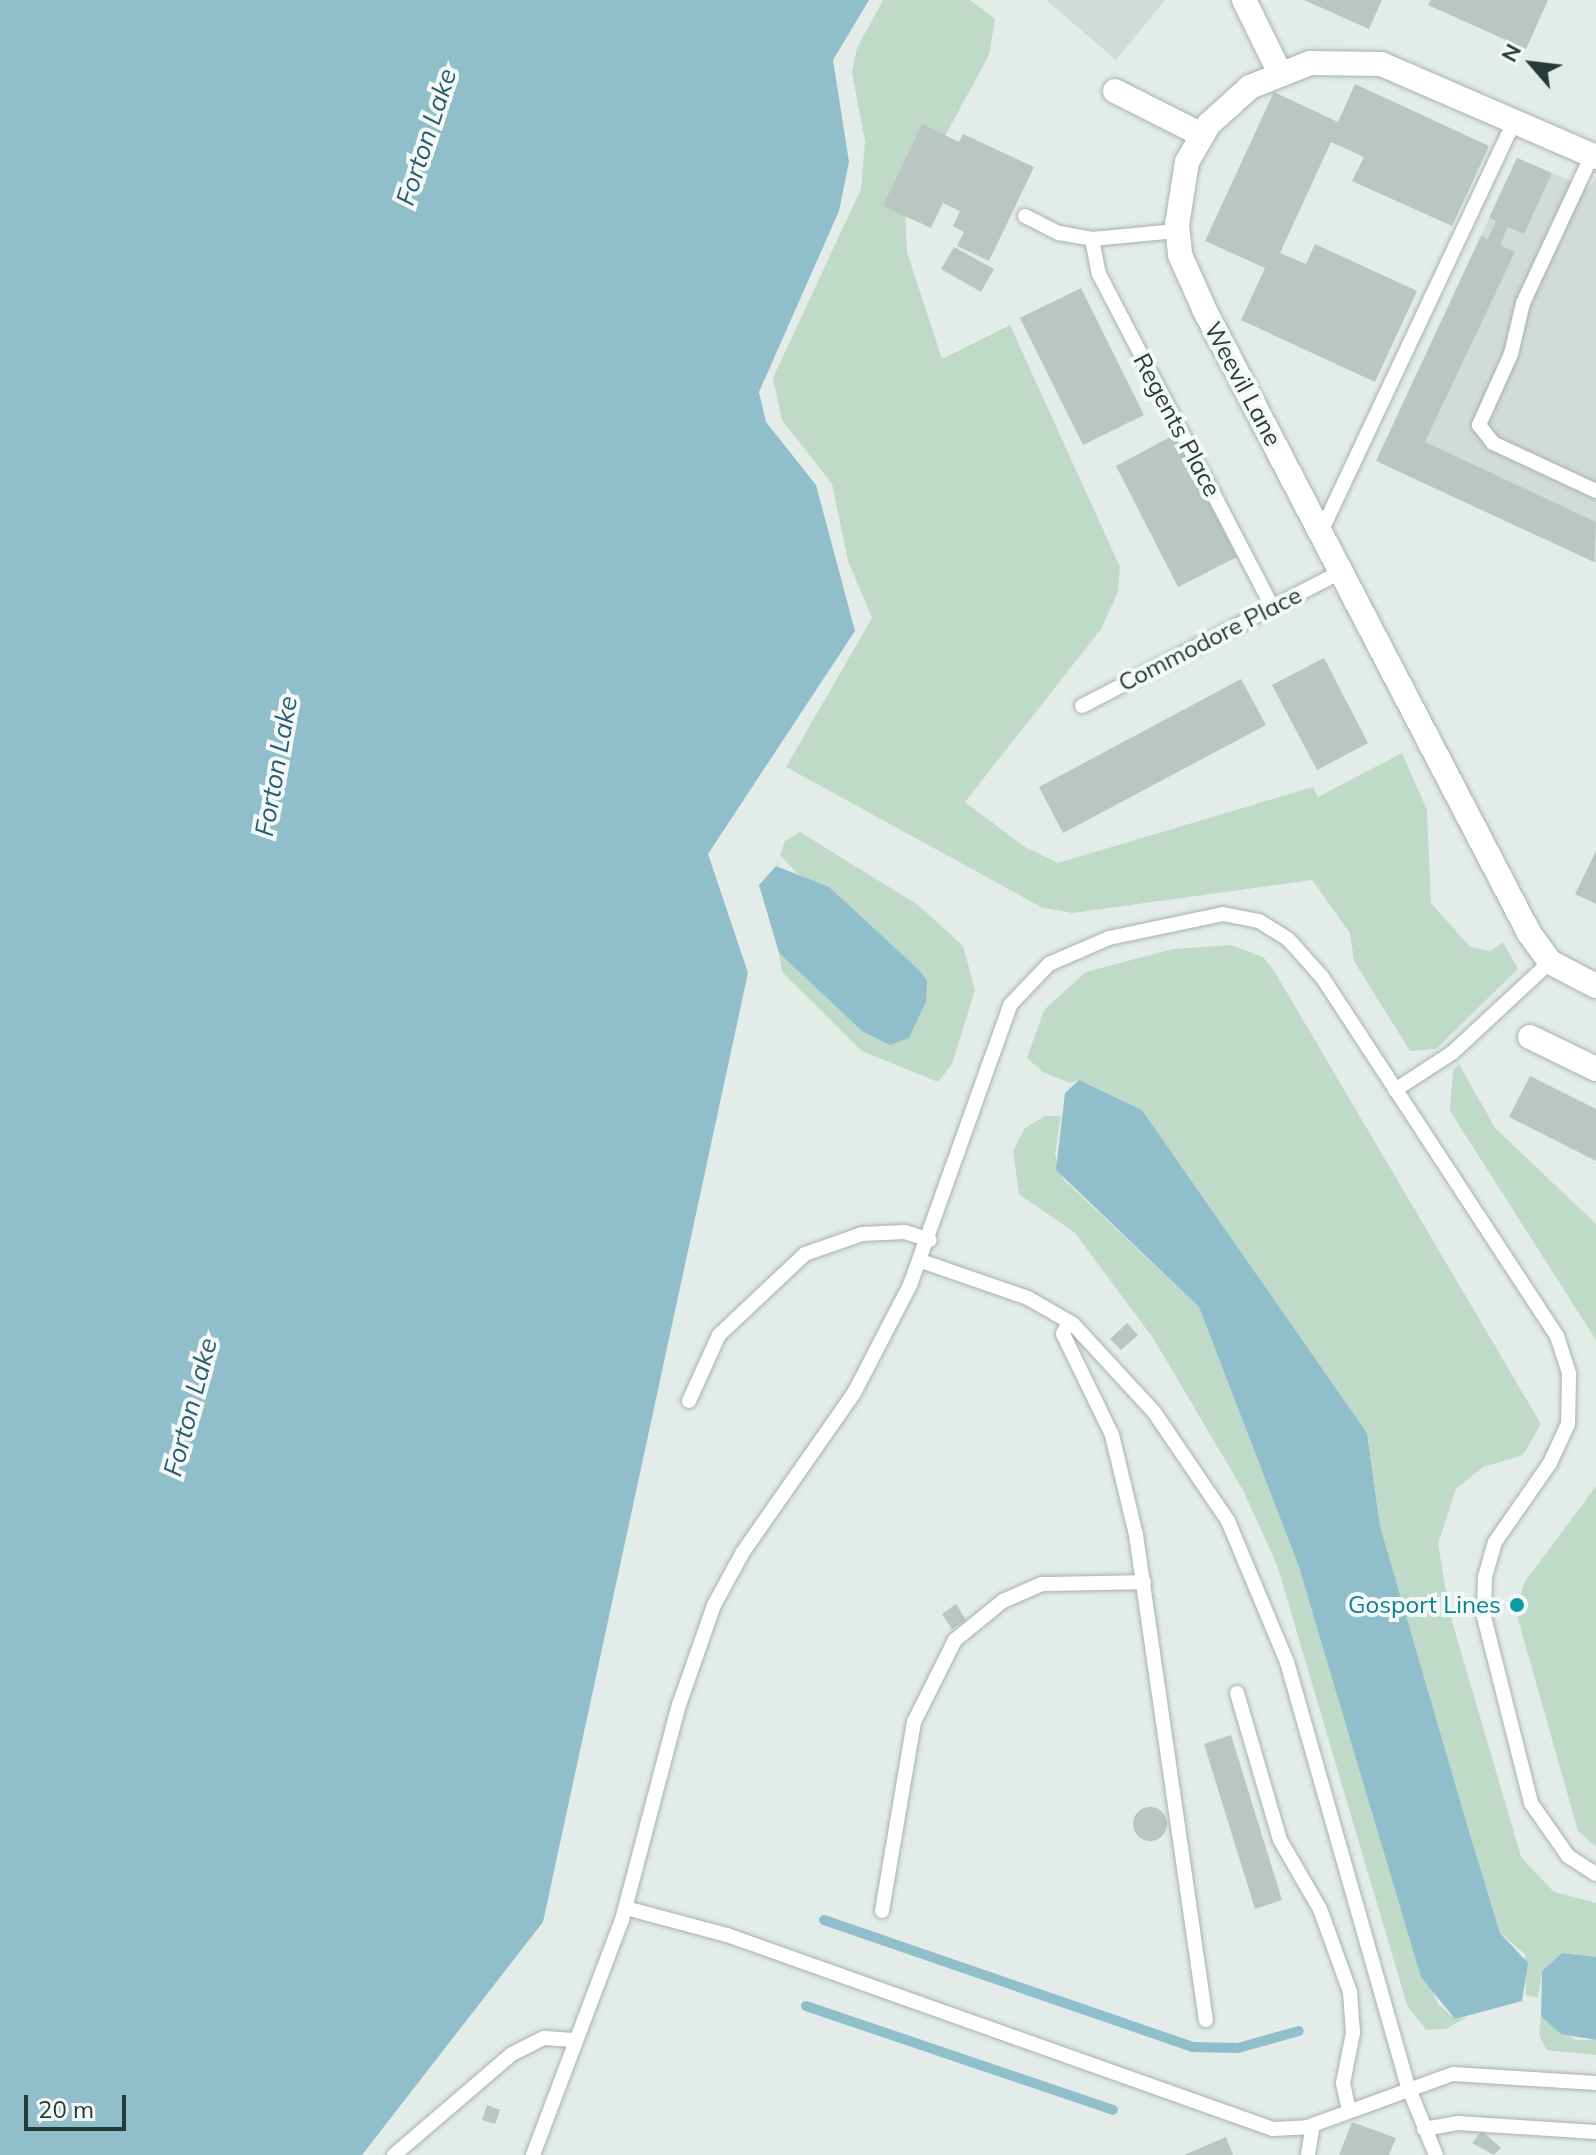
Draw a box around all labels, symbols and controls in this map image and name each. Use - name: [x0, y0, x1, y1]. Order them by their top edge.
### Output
- north arrow: [1492, 24, 1572, 104]
- text: N: [1495, 39, 1527, 67]
- water label: Forton Lake: [389, 65, 463, 209]
- street label: Weevil Lane: [1198, 317, 1288, 451]
- street label: Regents Place: [1127, 348, 1227, 502]
- street label: Commodore Place: [1114, 580, 1306, 698]
- water label: Forton Lake: [248, 693, 304, 839]
- water label: Forton Lake: [157, 1334, 223, 1480]
- place label: Gosport Lines: [1348, 1591, 1501, 1619]
- marker: Gosport Lines: [1508, 1596, 1526, 1614]
- scale bar: [28, 2079, 130, 2129]
- text: 20 m: [38, 2094, 94, 2124]

